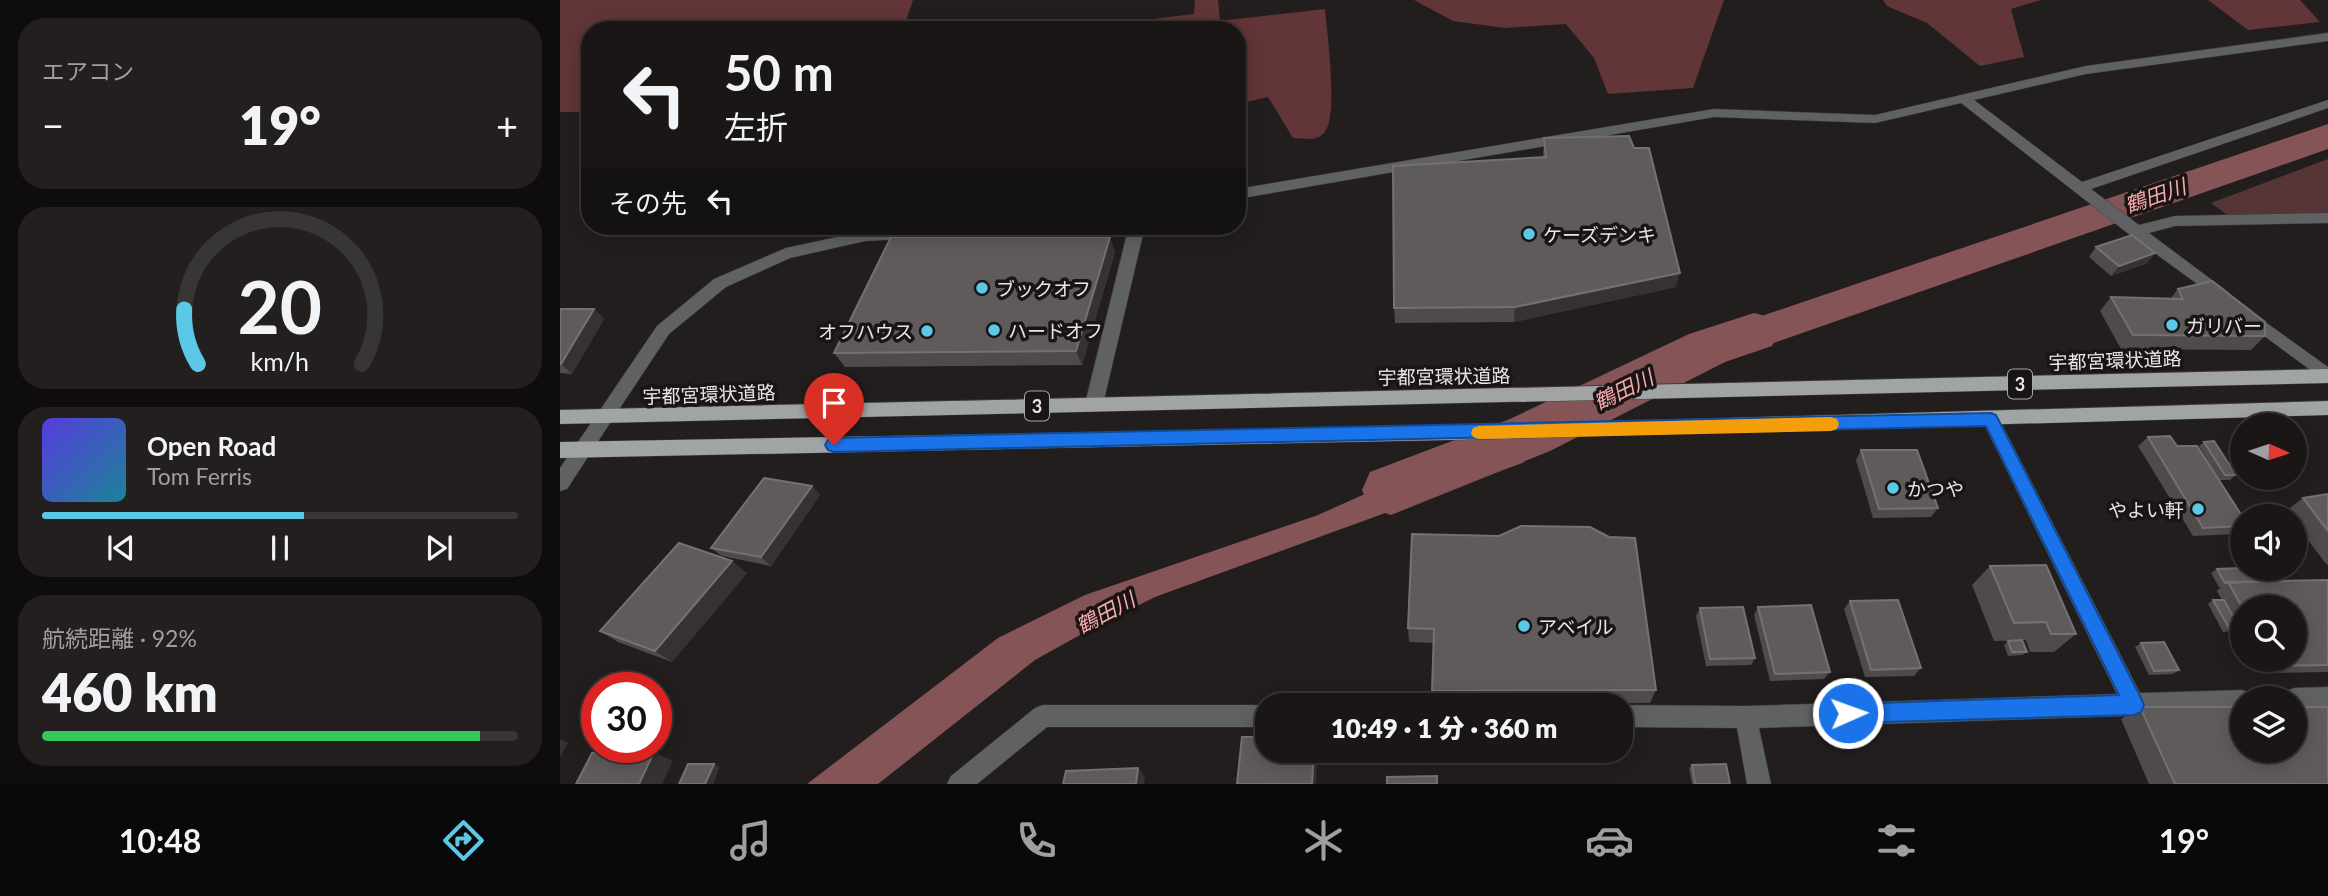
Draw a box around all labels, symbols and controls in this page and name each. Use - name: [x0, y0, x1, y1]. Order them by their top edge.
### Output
- text: 50 m: [724, 43, 834, 101]
- icon: left: [609, 49, 700, 140]
- text: エアコン: [42, 57, 134, 85]
- text: 19°: [239, 94, 321, 156]
- text: −: [42, 102, 64, 148]
- text: +: [496, 102, 518, 148]
- text: 左折: [724, 107, 788, 146]
- water label: 鶴田川: [2121, 172, 2191, 217]
- icon: left: [701, 182, 739, 220]
- text: その先: [609, 187, 687, 219]
- place label: ケーズデンキ: [1543, 223, 1656, 246]
- marker: ケーズデンキ: [1521, 226, 1537, 242]
- text: 20: [238, 262, 322, 350]
- place label: ブックオフ: [996, 277, 1091, 300]
- marker: ブックオフ: [974, 280, 990, 296]
- place label: ガリバー: [2186, 314, 2262, 337]
- marker: ガリバー: [2164, 317, 2180, 333]
- place label: ハードオフ: [1008, 319, 1103, 342]
- place label: オフハウス: [818, 320, 913, 343]
- marker: ハードオフ: [986, 322, 1002, 338]
- marker: オフハウス: [919, 323, 935, 339]
- text: km/h: [251, 345, 309, 375]
- street label: 宇都宮環状道路: [2048, 346, 2182, 374]
- street label: 宇都宮環状道路: [1377, 363, 1511, 389]
- water label: 鶴田川: [1589, 363, 1659, 414]
- road number: 3: [2008, 370, 2032, 398]
- pin: [804, 373, 864, 445]
- street label: 宇都宮環状道路: [642, 380, 776, 408]
- icon: arrive: [815, 384, 853, 422]
- road number: 3: [1025, 392, 1049, 420]
- north arrow: [2230, 413, 2306, 490]
- map controls: [2230, 413, 2307, 763]
- text: Open Road: [147, 430, 276, 462]
- text: Tom Ferris: [147, 462, 252, 490]
- place label: かつや: [1907, 477, 1964, 500]
- marker: かつや: [1885, 480, 1901, 496]
- place label: やよい軒: [2108, 498, 2184, 521]
- marker: やよい軒: [2190, 501, 2206, 517]
- button: sound: [2230, 504, 2307, 581]
- icon: previous: [102, 529, 140, 567]
- icon: pause: [261, 529, 299, 567]
- icon: next: [420, 529, 458, 567]
- water label: 鶴田川: [1071, 585, 1140, 638]
- button: search: [2230, 595, 2307, 672]
- place label: アベイル: [1538, 615, 1614, 638]
- marker: アベイル: [1516, 618, 1532, 634]
- text: 航続距離 · 92%: [42, 624, 197, 652]
- text: 460 km: [42, 661, 218, 723]
- speed limit sign: 30: [581, 672, 672, 763]
- position arrow: [1811, 676, 1885, 750]
- button: layers: [2230, 686, 2307, 763]
- text: 10:49 · 1 分 · 360 m: [1331, 712, 1557, 744]
- icon: directions: [439, 816, 488, 865]
- icon: music: [726, 816, 775, 865]
- icon: phone: [1012, 816, 1061, 865]
- icon: climate: [1299, 816, 1348, 865]
- icon: car: [1585, 816, 1634, 865]
- icon: filters: [1872, 816, 1921, 865]
- text: 10:48: [119, 821, 201, 860]
- text: 19°: [2159, 821, 2209, 860]

